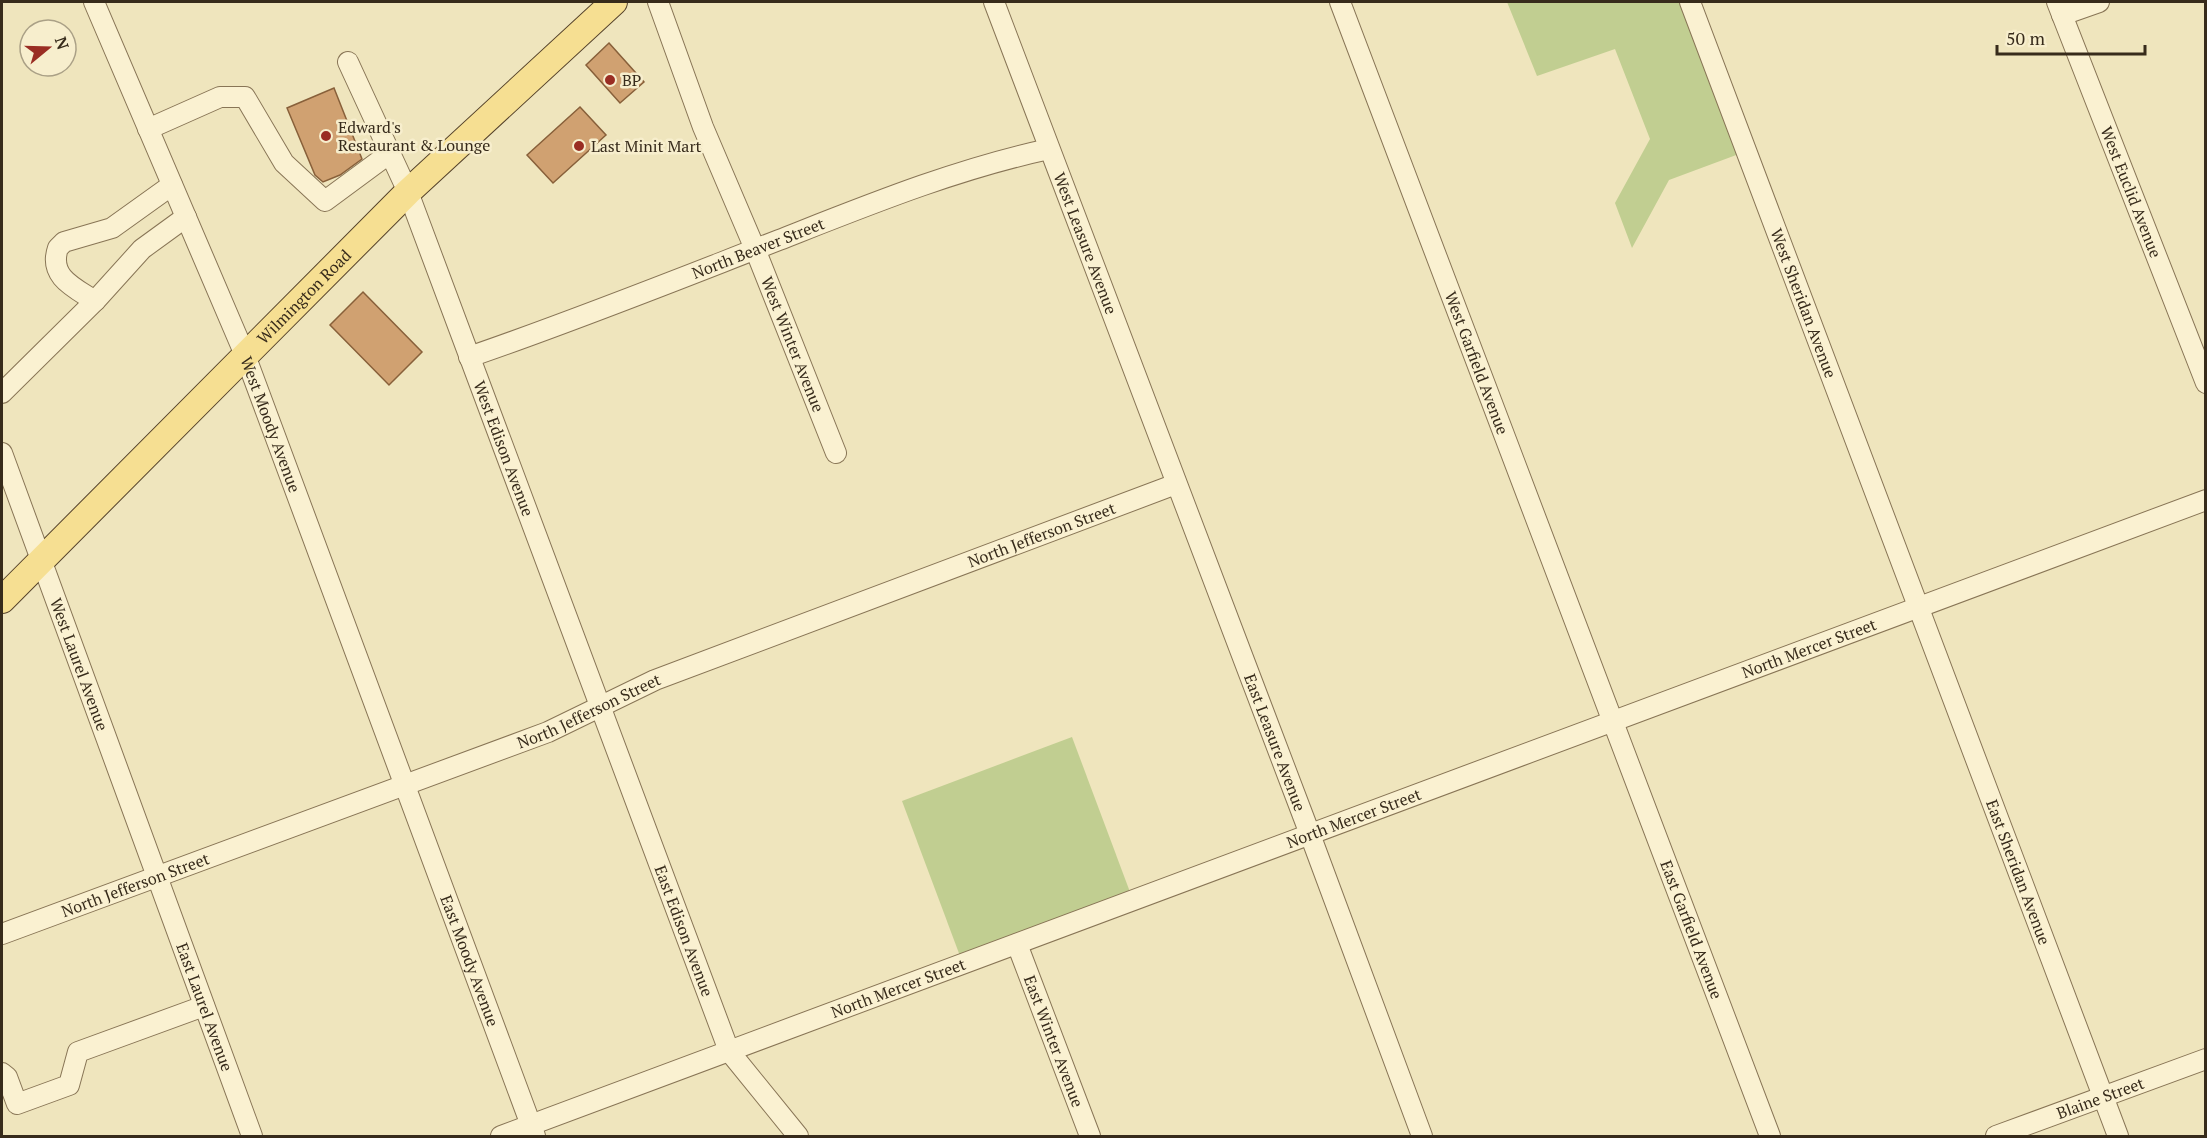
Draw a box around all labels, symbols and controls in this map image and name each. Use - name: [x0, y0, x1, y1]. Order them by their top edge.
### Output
- north arrow: [18, 18, 78, 78]
- scale bar: [1997, 18, 2146, 56]
- text: 50 m: [2006, 26, 2046, 50]
- text: N: [50, 34, 75, 52]
- place label: BP: [622, 69, 641, 91]
- marker: BP: [603, 73, 617, 87]
- place label: Edward's Restaurant & Lounge: [338, 116, 490, 156]
- street label: West Euclid Avenue: [2096, 123, 2167, 261]
- marker: Edward's Restaurant & Lounge: [319, 129, 333, 143]
- place label: Last Minit Mart: [591, 135, 702, 157]
- marker: Last Minit Mart: [572, 139, 586, 153]
- street label: West Leasure Avenue: [1049, 169, 1123, 317]
- street label: North Beaver Street: [689, 212, 828, 284]
- street label: West Sheridan Avenue: [1765, 225, 1842, 381]
- street label: Wilmington Road: [252, 244, 356, 349]
- street label: West Winter Avenue: [756, 273, 830, 415]
- street label: West Garfield Avenue: [1440, 288, 1514, 438]
- street label: West Moody Avenue: [236, 353, 306, 495]
- street label: West Edison Avenue: [468, 378, 539, 519]
- street label: North Jefferson Street: [964, 497, 1119, 572]
- street label: West Laurel Avenue: [45, 595, 114, 734]
- street label: North Mercer Street: [1739, 613, 1879, 683]
- street label: North Jefferson Street: [514, 668, 664, 754]
- street label: East Leasure Avenue: [1239, 670, 1311, 814]
- street label: North Mercer Street: [1283, 783, 1424, 853]
- street label: East Sheridan Avenue: [1981, 796, 2056, 948]
- street label: North Jefferson Street: [58, 847, 212, 922]
- street label: East Garfield Avenue: [1655, 857, 1728, 1002]
- street label: East Edison Avenue: [650, 862, 719, 1000]
- street label: East Moody Avenue: [435, 892, 504, 1030]
- street label: East Laurel Avenue: [171, 940, 238, 1074]
- street label: North Mercer Street: [828, 953, 969, 1023]
- street label: East Winter Avenue: [1019, 972, 1089, 1110]
- street label: Blaine Street: [2053, 1072, 2147, 1124]

